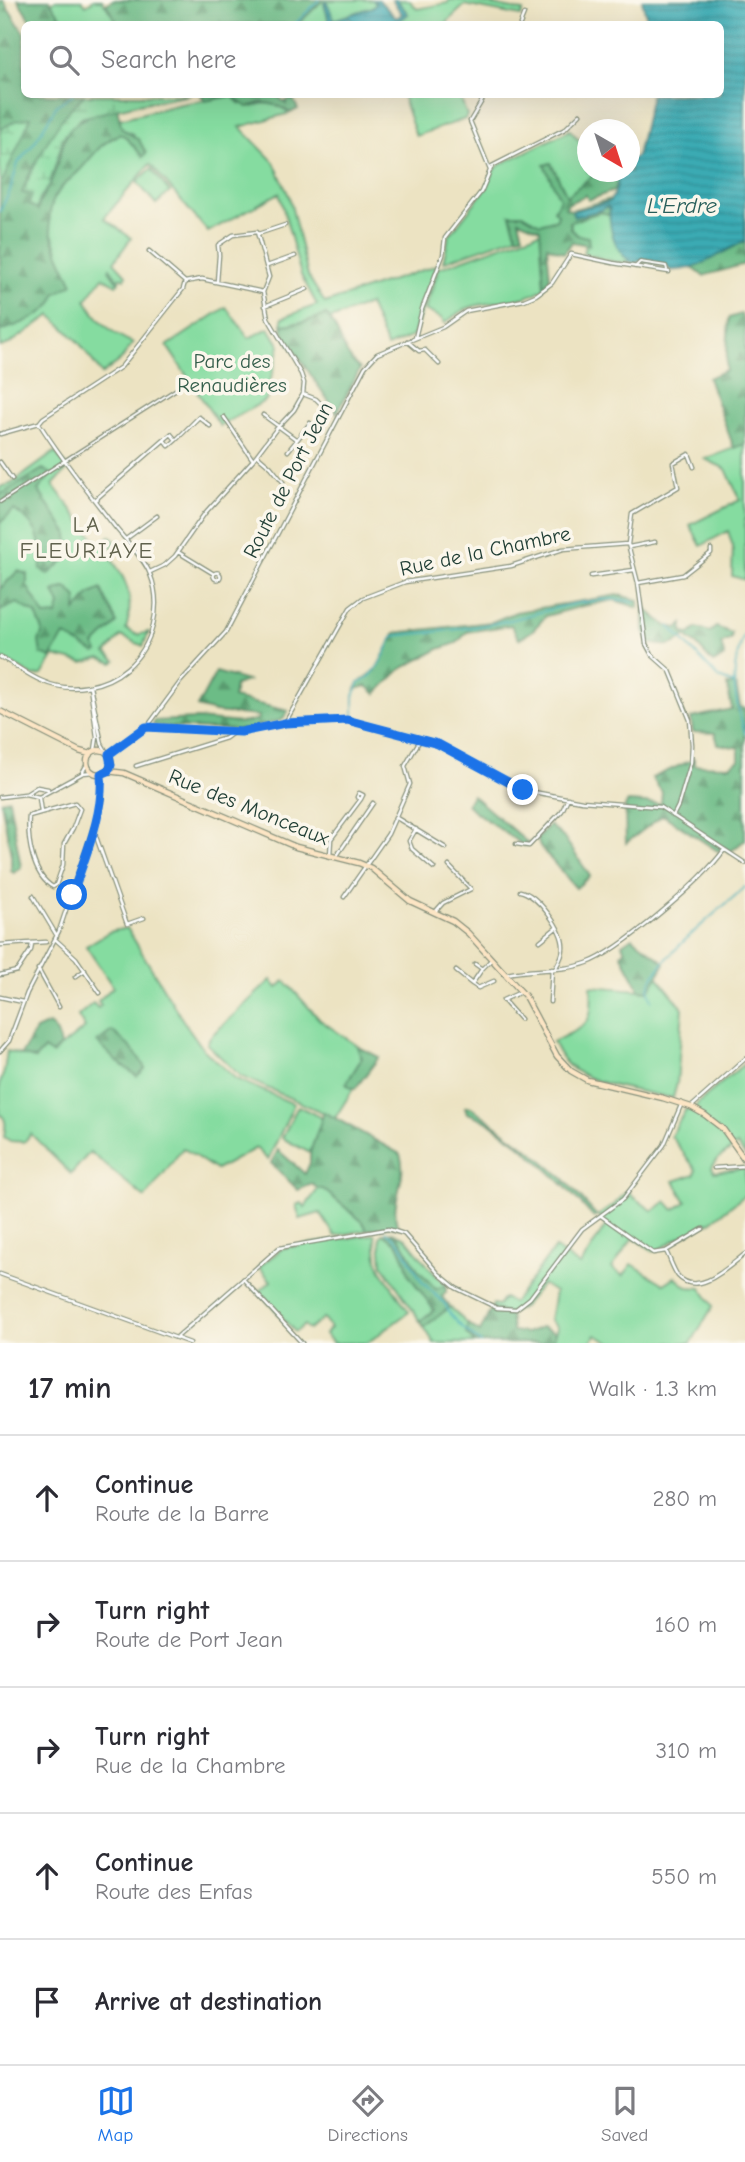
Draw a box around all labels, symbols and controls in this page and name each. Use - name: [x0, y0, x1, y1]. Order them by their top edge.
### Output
- search box: [21, 21, 724, 98]
- icon: search: [45, 41, 83, 79]
- text: Search here: [101, 45, 236, 75]
- north arrow: [577, 119, 640, 182]
- water label: L'Erdre: [647, 192, 717, 219]
- park label: Parc des Renaudières: [177, 349, 287, 397]
- street label: Route de Port Jean: [238, 398, 338, 562]
- district label: LA FLEURIAYE: [20, 511, 154, 564]
- street label: Rue de la Chambre: [397, 521, 573, 581]
- street label: Rue des Monceaux: [165, 764, 333, 850]
- route end: [507, 774, 538, 805]
- route start: [56, 879, 87, 910]
- text: 17 min: [28, 1371, 111, 1406]
- text: Walk · 1.3 km: [589, 1375, 717, 1402]
- text: Continue: [95, 1470, 193, 1500]
- icon: ahead: [28, 1479, 66, 1517]
- text: 280 m: [652, 1485, 717, 1512]
- text: Route de la Barre: [95, 1500, 269, 1527]
- text: Turn right: [95, 1596, 209, 1626]
- icon: right: [28, 1605, 66, 1643]
- text: 160 m: [655, 1611, 717, 1638]
- text: Route de Port Jean: [95, 1626, 283, 1653]
- text: Turn right: [95, 1722, 209, 1752]
- icon: right: [28, 1731, 66, 1769]
- text: 310 m: [656, 1737, 717, 1764]
- text: Rue de la Chambre: [95, 1752, 286, 1779]
- text: Continue: [95, 1848, 193, 1878]
- icon: ahead: [28, 1857, 66, 1895]
- text: 550 m: [651, 1863, 717, 1890]
- text: Route des Enfas: [95, 1878, 252, 1905]
- icon: arrive: [28, 1983, 66, 2021]
- text: Arrive at destination: [95, 1987, 322, 2017]
- tab: Map: [97, 2082, 135, 2146]
- tab: Directions: [328, 2082, 408, 2146]
- tab: Saved: [601, 2082, 648, 2146]

